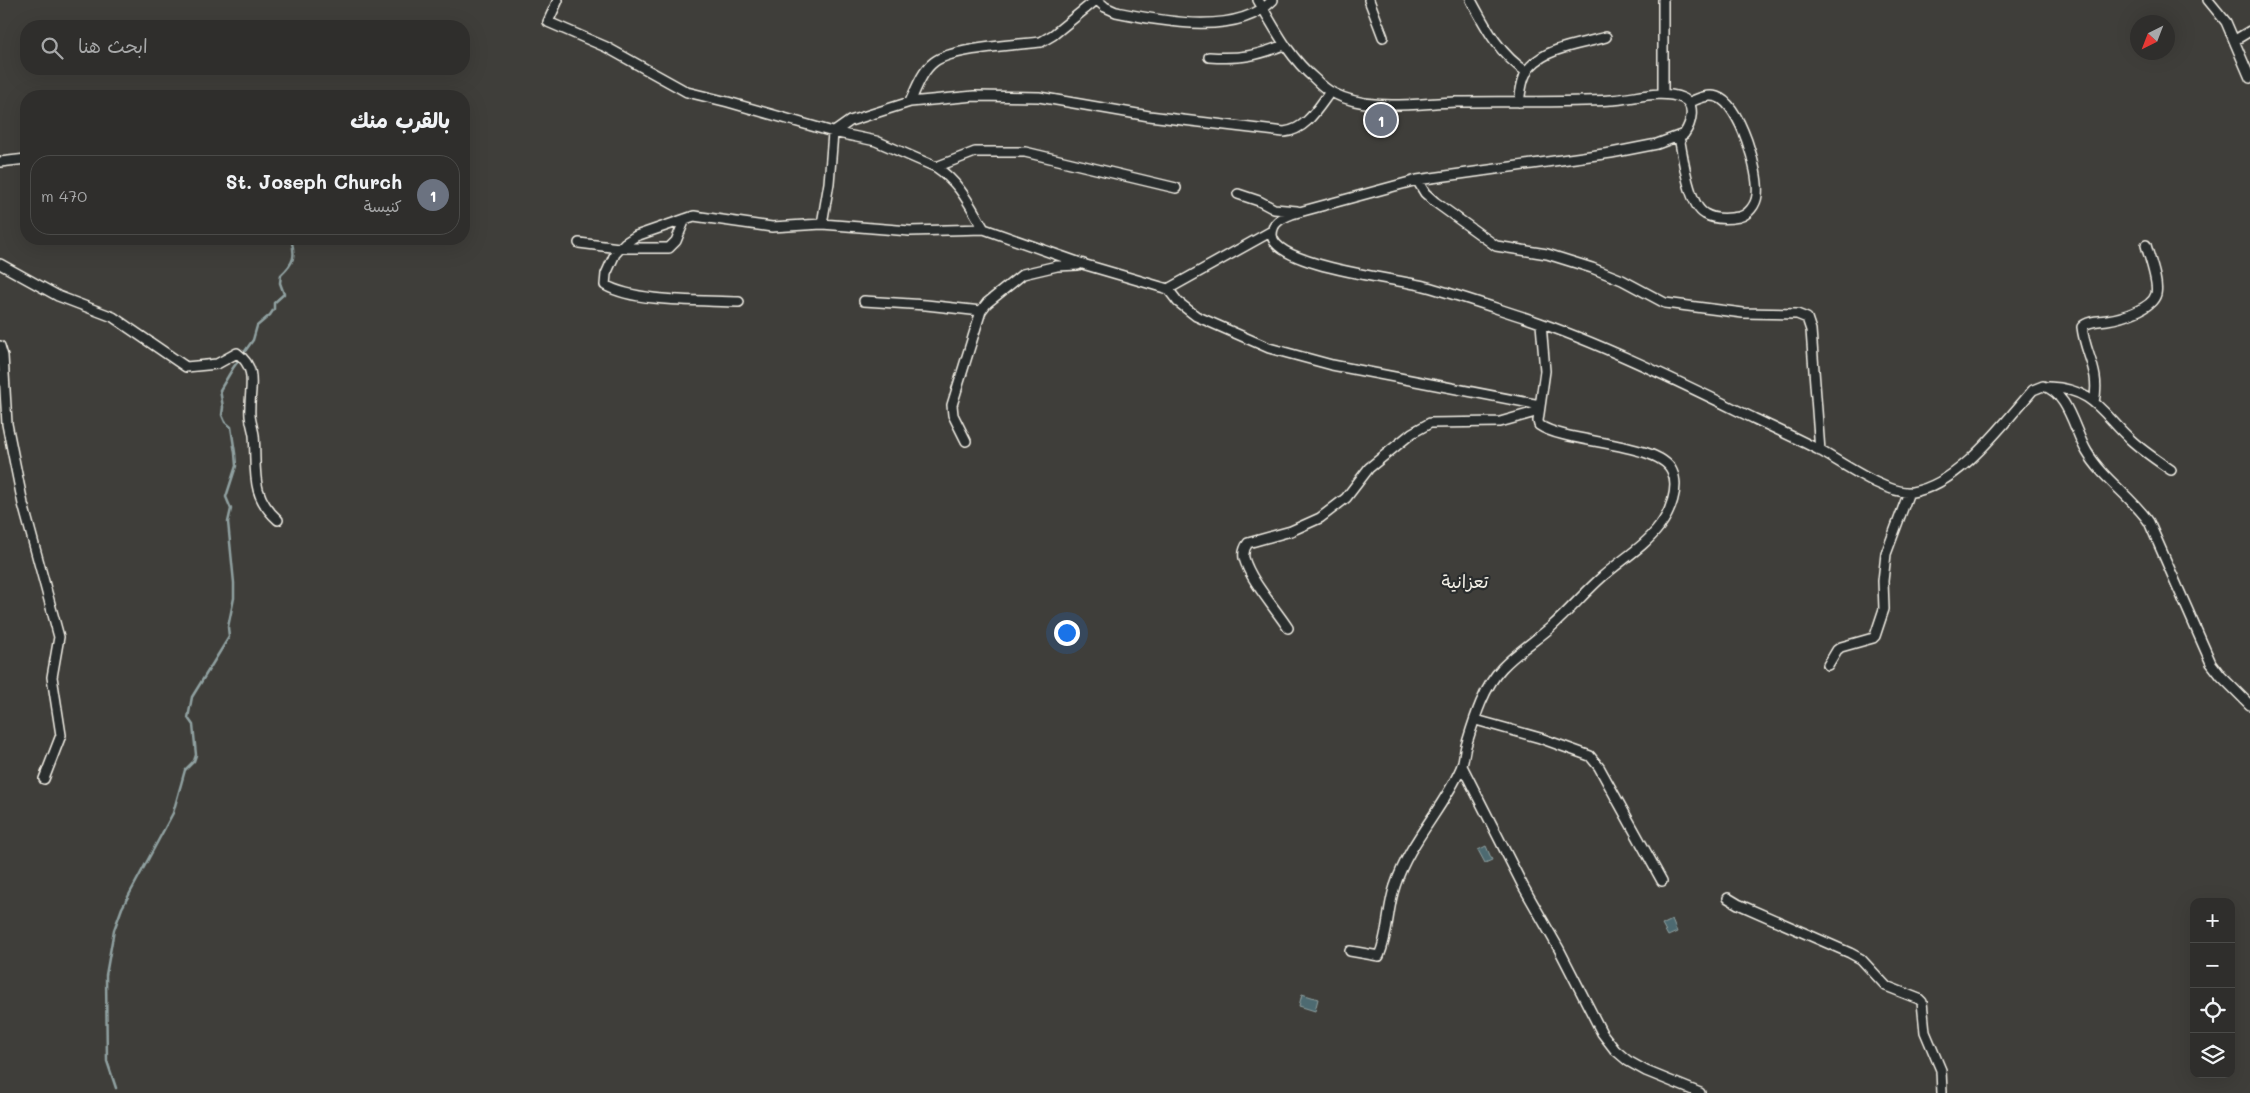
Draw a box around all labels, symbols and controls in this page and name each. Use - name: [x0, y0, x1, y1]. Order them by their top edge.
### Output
- north arrow: [2130, 15, 2175, 60]
- search box: [20, 20, 470, 75]
- text: ابحث هنا: [78, 33, 148, 58]
- icon: search: [38, 34, 66, 62]
- pin: 1: [1365, 101, 1397, 139]
- text: بالقرب منك: [350, 106, 450, 133]
- text: St. Joseph Church: [226, 169, 402, 194]
- text: 470 m: [41, 185, 87, 206]
- text: 1: [429, 185, 437, 206]
- text: كنيسة: [364, 195, 402, 216]
- district label: تعزانية: [1442, 569, 1489, 593]
- your location: [1054, 620, 1080, 646]
- map controls: [2190, 898, 2235, 1078]
- button: +: [2190, 898, 2235, 943]
- button: −: [2190, 943, 2235, 988]
- button: locate: [2190, 988, 2235, 1033]
- button: layers: [2190, 1033, 2235, 1078]

